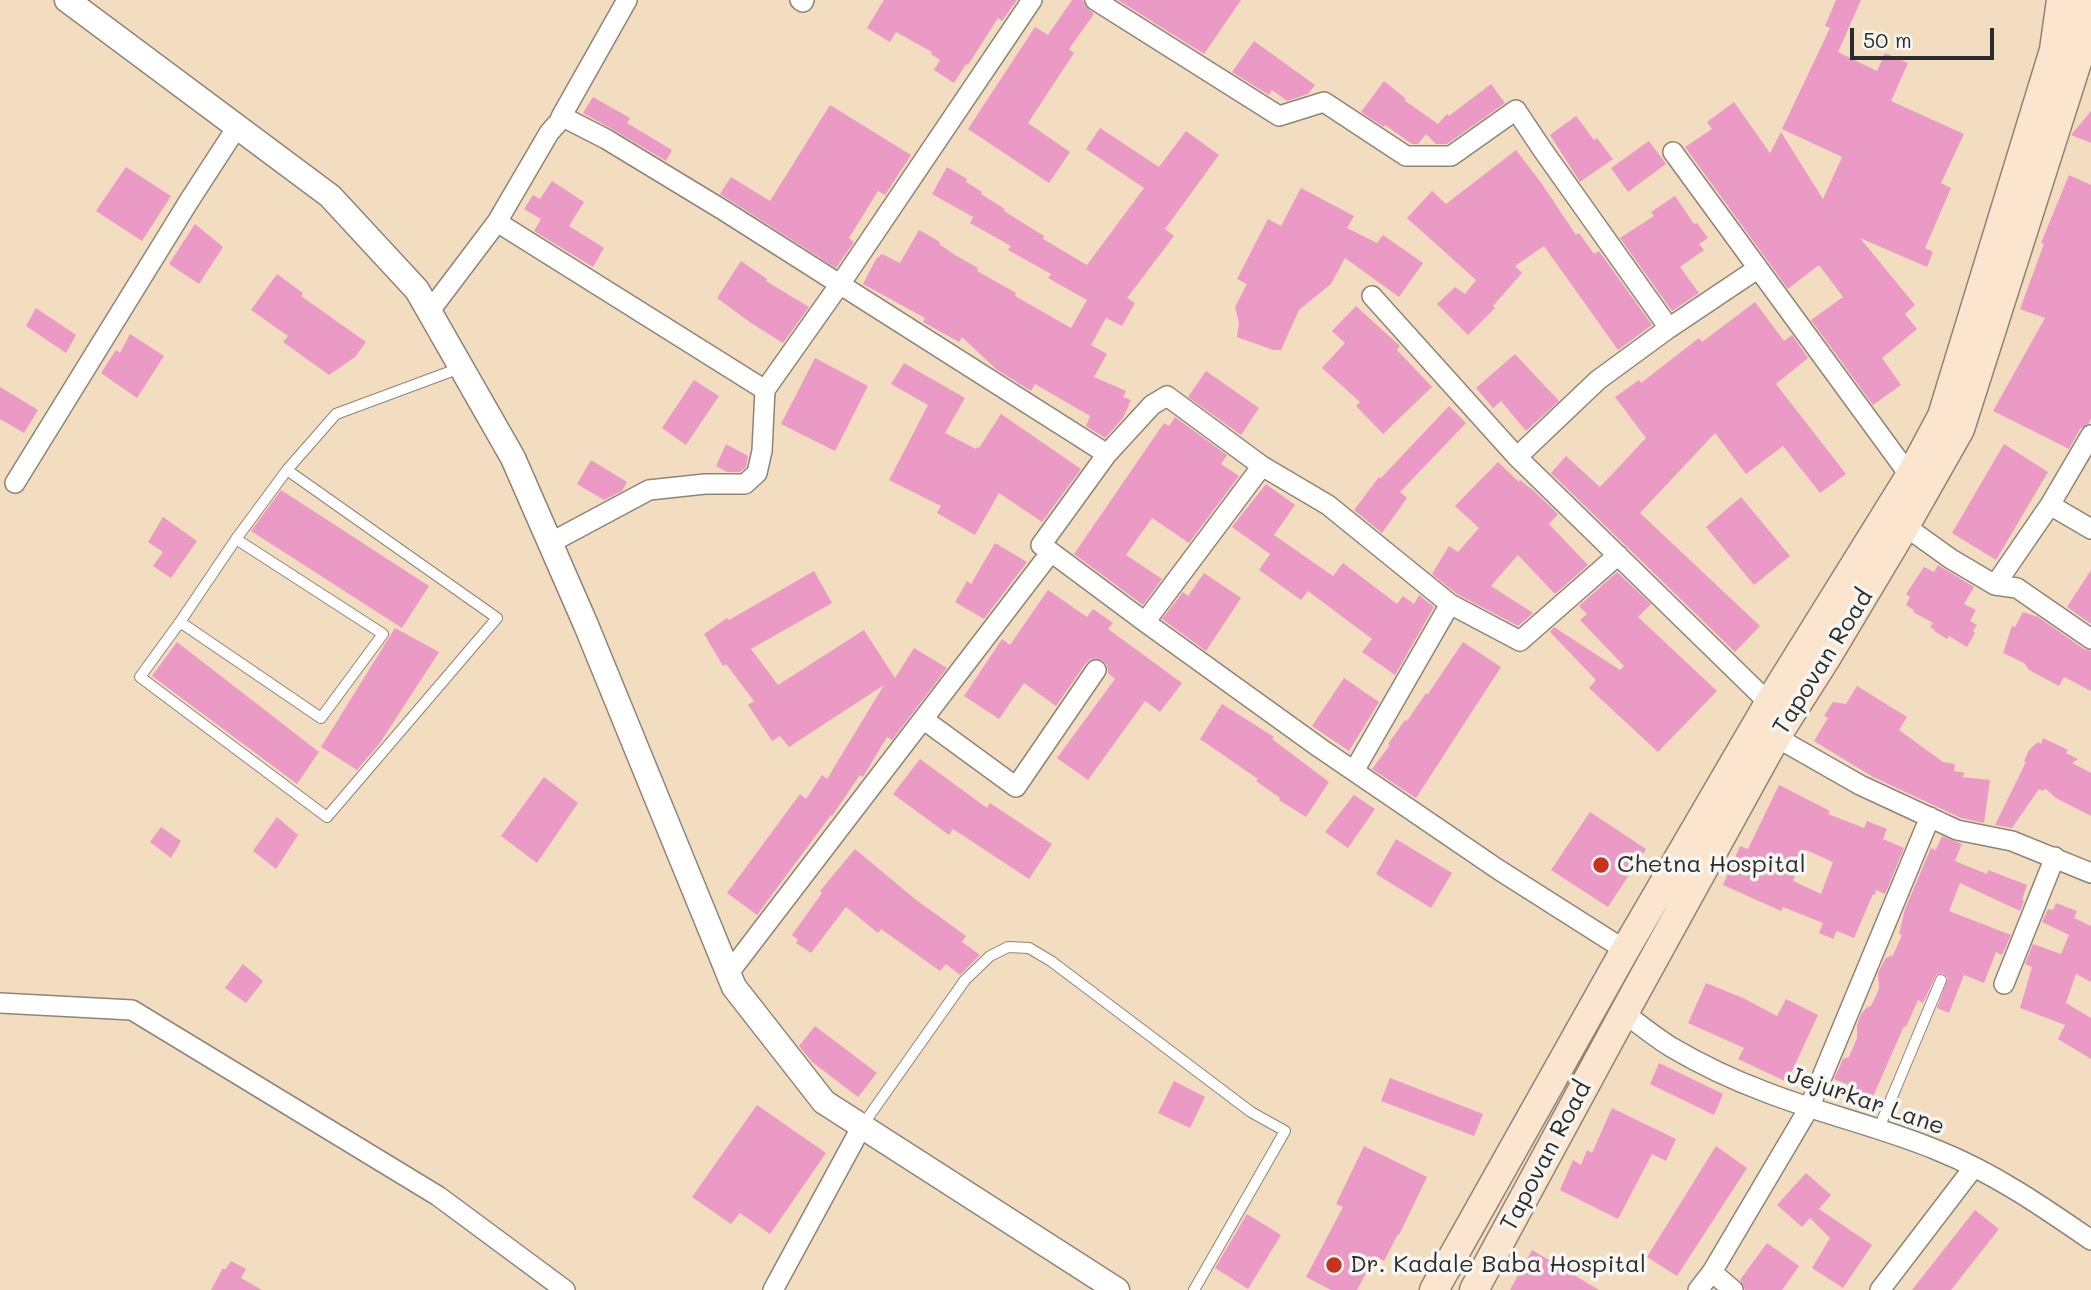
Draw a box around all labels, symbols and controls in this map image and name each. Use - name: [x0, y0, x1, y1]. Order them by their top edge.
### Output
- scale bar: [1853, 14, 1996, 58]
- text: 50 m: [1863, 26, 1912, 53]
- street label: Tapovan Road: [1767, 584, 1879, 740]
- place label: Chetna Hospital: [1617, 851, 1806, 879]
- marker: Chetna Hospital: [1591, 855, 1611, 875]
- street label: Jejurkar Lane: [1784, 1061, 1948, 1141]
- street label: Tapovan Road: [1494, 1076, 1598, 1236]
- place label: Dr. Kadale Baba Hospital: [1350, 1251, 1646, 1279]
- marker: Dr. Kadale Baba Hospital: [1324, 1255, 1344, 1275]

